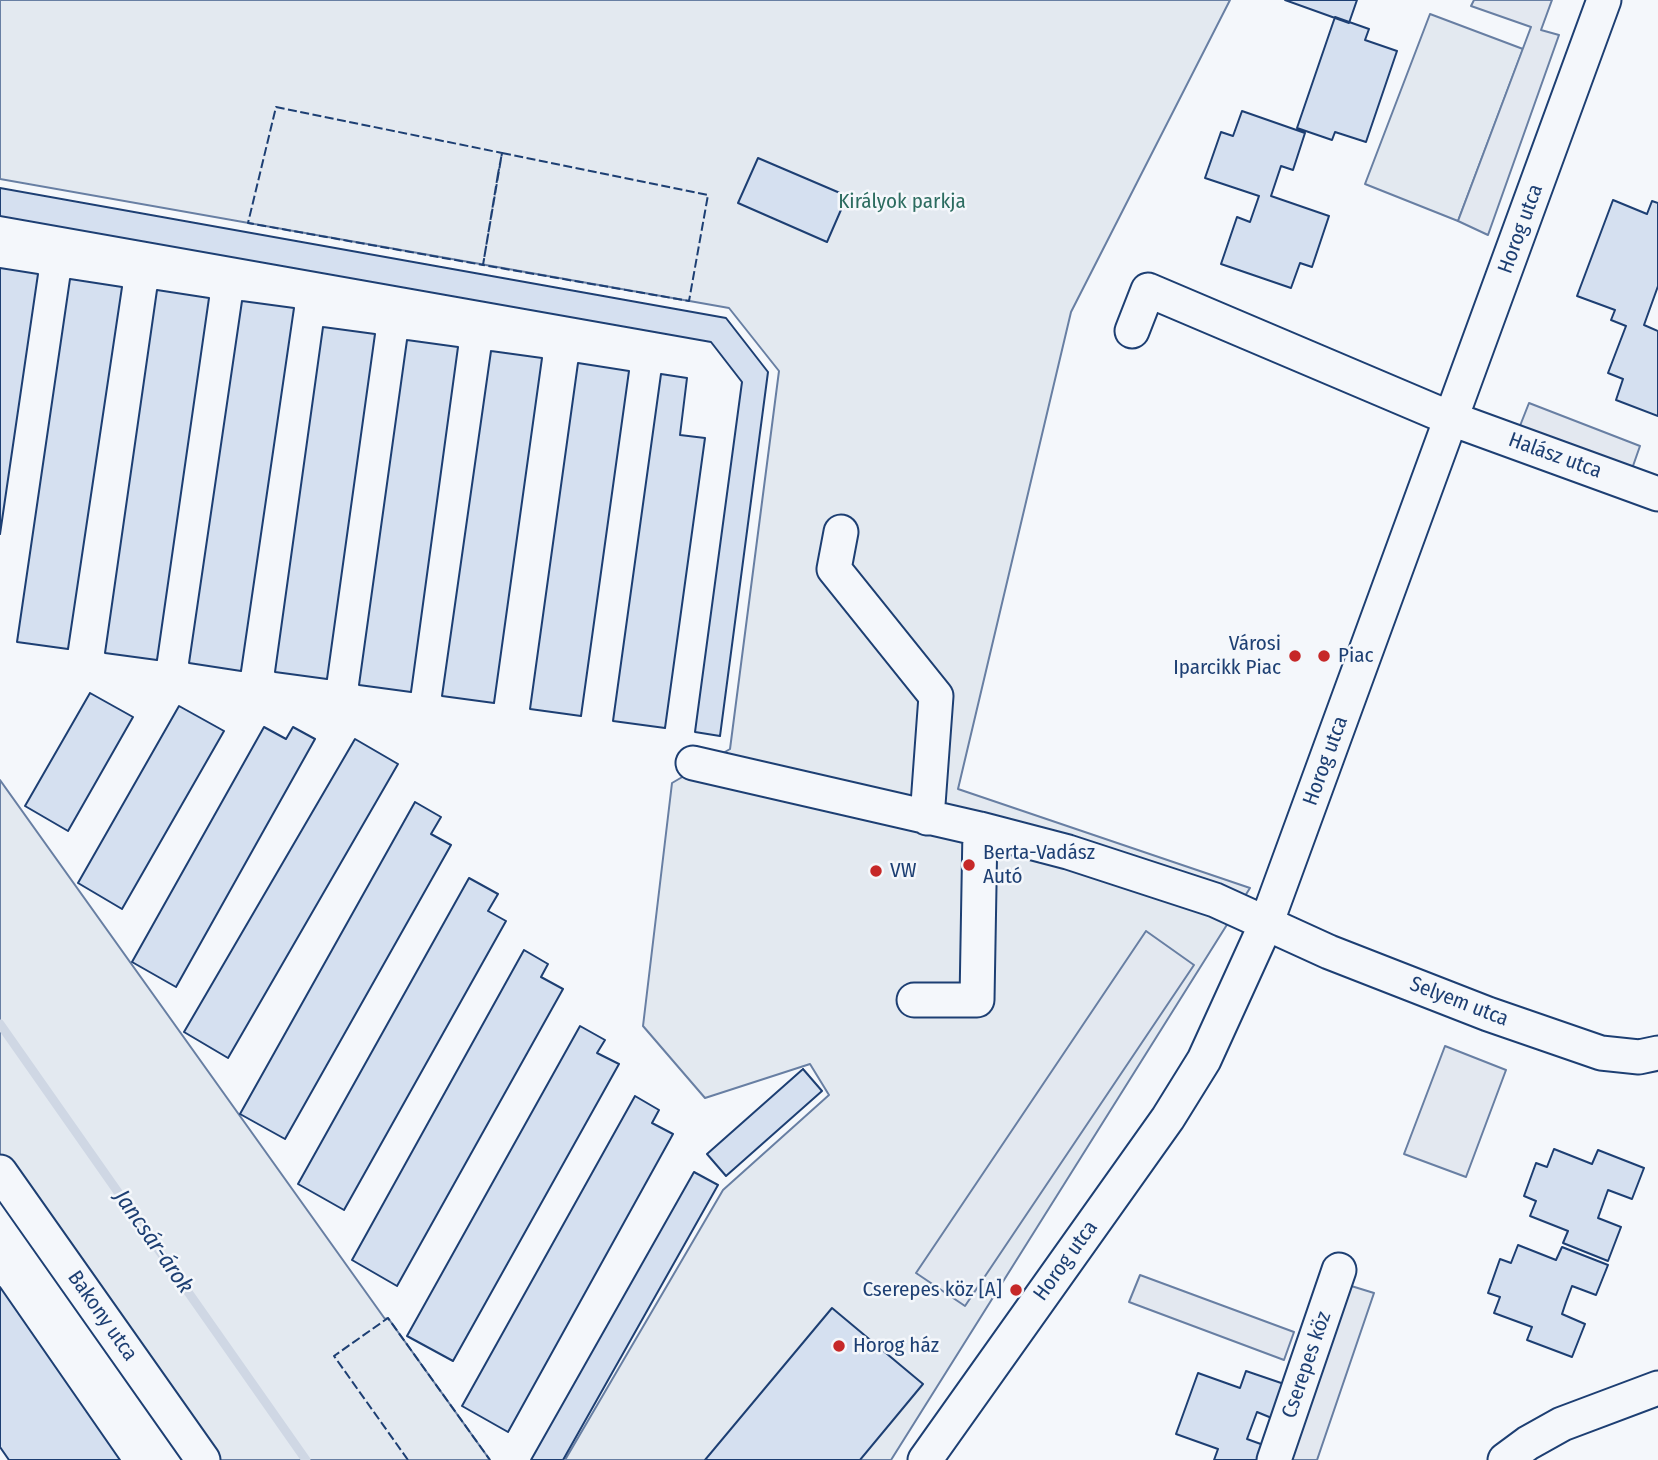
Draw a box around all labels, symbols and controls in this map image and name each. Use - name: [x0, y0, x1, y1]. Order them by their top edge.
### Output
- street label: Horog utca: [1493, 181, 1549, 277]
- park label: Királyok parkja: [838, 189, 966, 215]
- street label: Halász utca: [1505, 428, 1605, 484]
- place label: Városi Iparcikk Piac: [1173, 631, 1281, 681]
- place label: Piac: [1338, 643, 1374, 669]
- marker: Városi Iparcikk Piac: [1287, 648, 1303, 664]
- marker: Piac: [1316, 648, 1332, 664]
- street label: Horog utca: [1298, 713, 1354, 809]
- place label: Berta-Vadász Autó: [983, 840, 1095, 890]
- marker: Berta-Vadász Autó: [961, 857, 977, 873]
- place label: VW: [890, 858, 916, 884]
- marker: VW: [868, 863, 884, 879]
- street label: Selyem utca: [1406, 972, 1512, 1032]
- water label: Jancsár-árok: [107, 1185, 199, 1299]
- street label: Horog utca: [1028, 1216, 1104, 1306]
- street label: Bakony utca: [62, 1266, 142, 1366]
- place label: Cserepes köz [A]: [862, 1277, 1002, 1303]
- marker: Cserepes köz [A]: [1008, 1282, 1024, 1298]
- street label: Cserepes köz: [1277, 1308, 1337, 1422]
- place label: Horog ház: [853, 1333, 939, 1359]
- marker: Horog ház: [831, 1338, 847, 1354]

